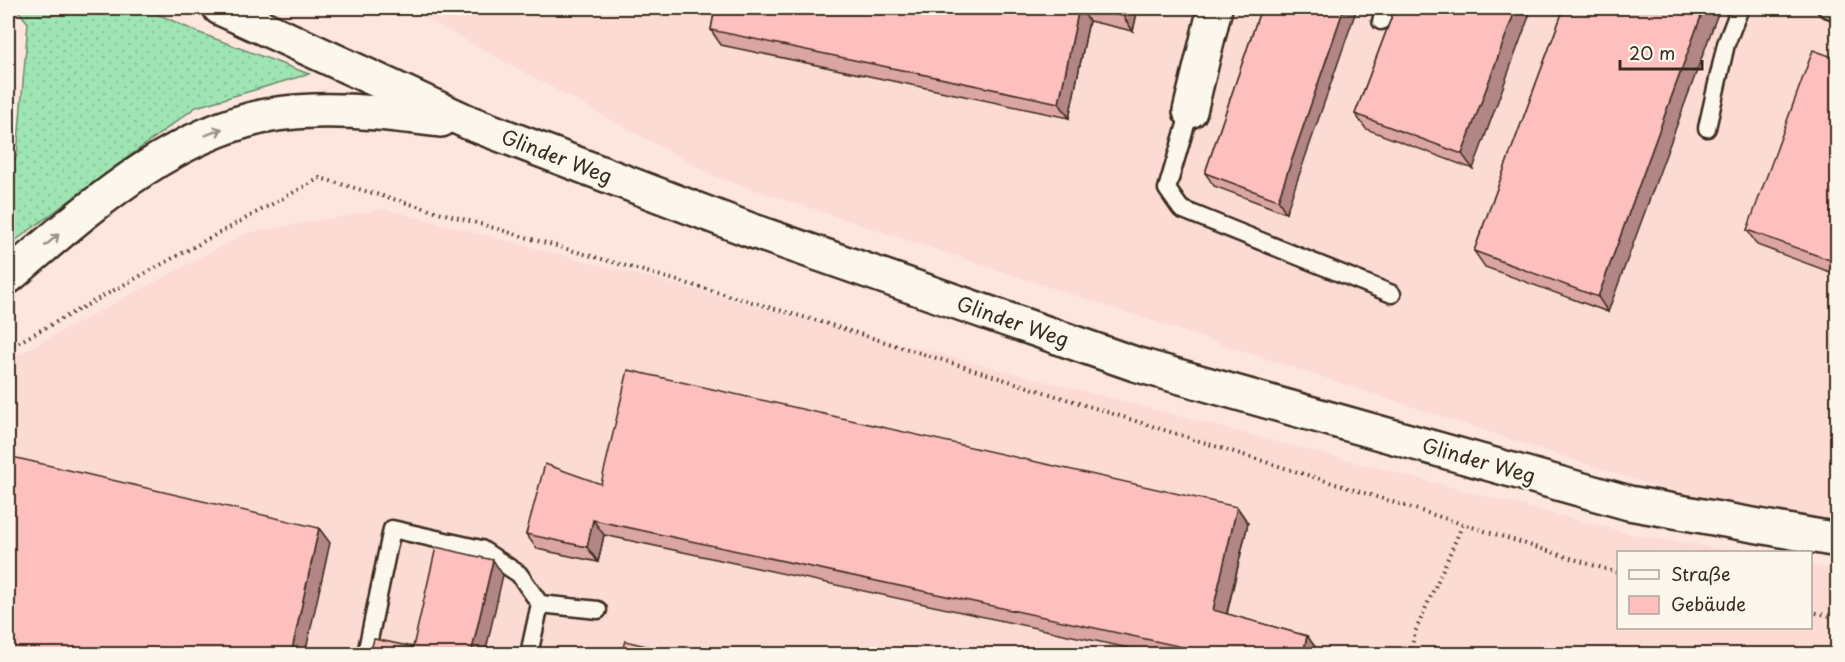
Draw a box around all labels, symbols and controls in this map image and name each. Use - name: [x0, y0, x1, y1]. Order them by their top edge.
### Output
- scale bar: [1620, 33, 1702, 71]
- text: 20 m: [1629, 39, 1675, 66]
- street label: Glinder Weg: [497, 121, 617, 191]
- one-way arrow: [204, 126, 223, 137]
- one-way arrow: [44, 233, 59, 247]
- street label: Glinder Weg: [953, 288, 1073, 354]
- street label: Glinder Weg: [1419, 430, 1539, 490]
- legend: [1617, 551, 1812, 629]
- text: Straße: [1671, 560, 1731, 587]
- text: Gebäude: [1671, 590, 1746, 617]

